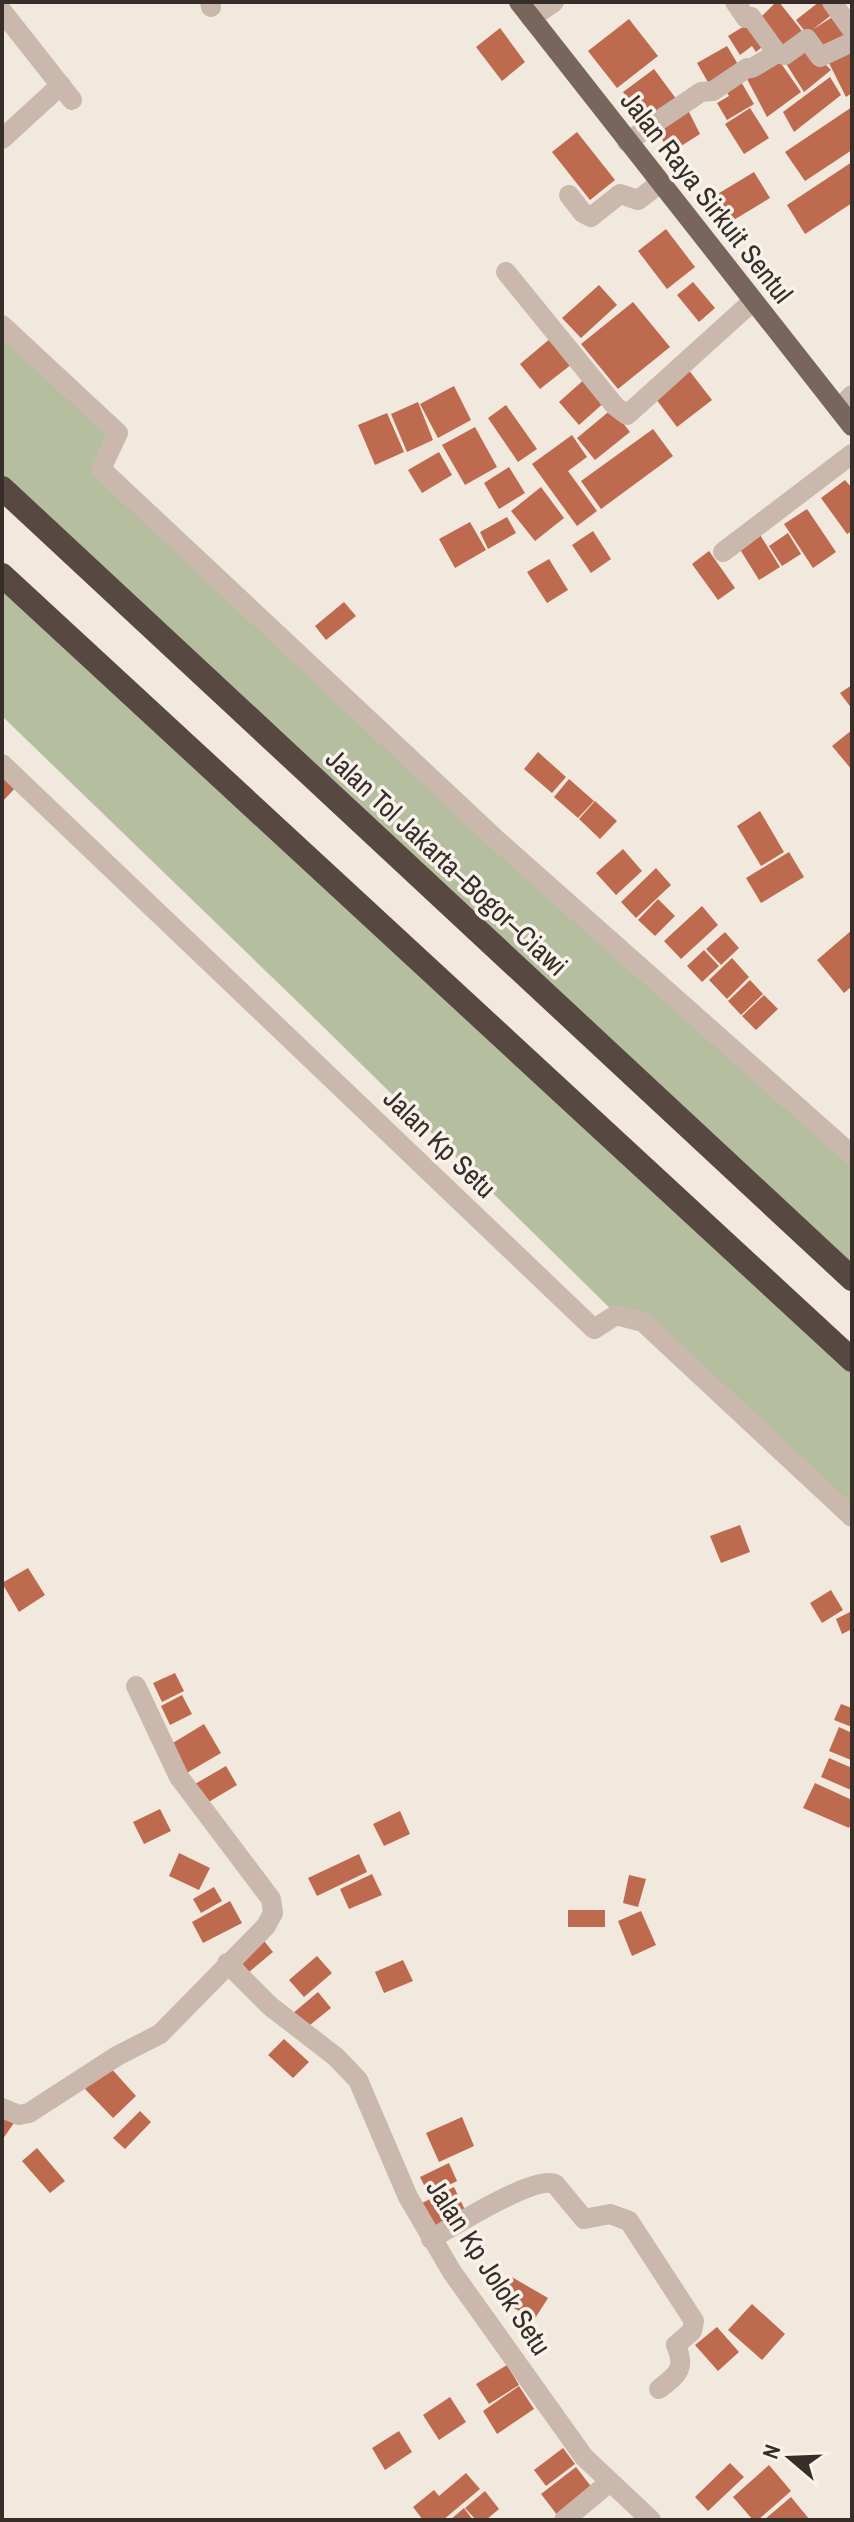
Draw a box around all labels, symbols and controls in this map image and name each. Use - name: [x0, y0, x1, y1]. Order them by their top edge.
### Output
- street label: Jalan Raya Sirkuit Sentul: [612, 83, 802, 311]
- street label: Jalan Tol Jakarta–Bogor–Ciawi: [318, 740, 576, 984]
- street label: Jalan Kp Setu: [375, 1080, 505, 1206]
- street label: Jalan Kp Jolok Setu: [418, 2172, 560, 2362]
- north arrow: [750, 2418, 830, 2498]
- text: N: [755, 2440, 787, 2463]

